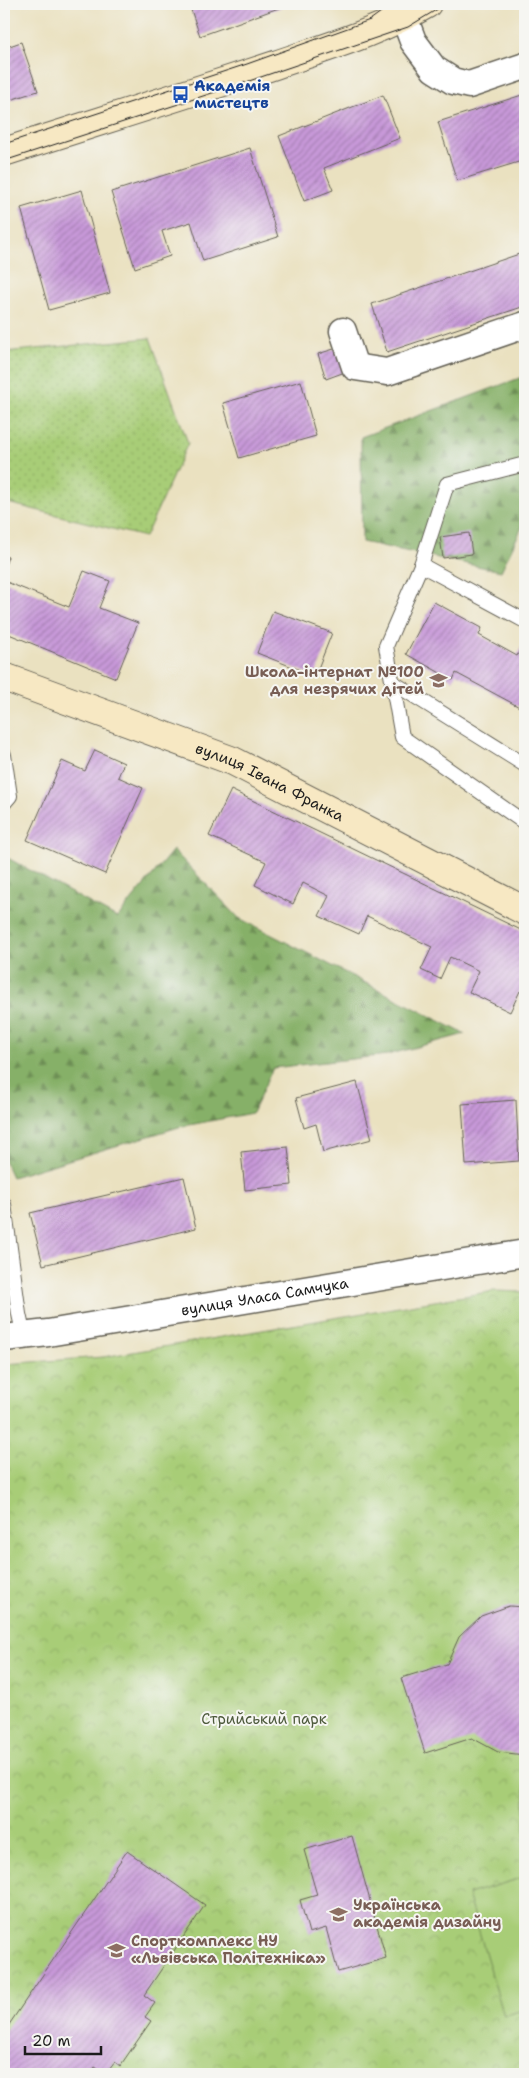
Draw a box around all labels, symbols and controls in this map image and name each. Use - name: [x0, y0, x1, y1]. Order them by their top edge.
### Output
- place label: Академія мистецтв: [194, 76, 271, 113]
- bus stop icon: Академія мистецтв: [170, 85, 190, 105]
- place label: Школа-інтернат №100 для незрячих дітей: [245, 662, 425, 699]
- school or university icon: Школа-інтернат №100 для незрячих дітей: [428, 671, 448, 691]
- street label: вулиця Івана Франка: [193, 738, 348, 827]
- street label: вулиця Уласа Самчука: [180, 1273, 350, 1321]
- park label: Стрийський парк: [201, 1709, 327, 1729]
- place label: Українська академія дизайну: [353, 1895, 501, 1932]
- school or university icon: Українська академія дизайну: [329, 1904, 349, 1924]
- place label: Спорткомплекс НУ «Львівська Політехніка»: [131, 1931, 326, 1968]
- school or university icon: Спорткомплекс НУ «Львівська Політехніка»: [107, 1940, 127, 1960]
- scale bar: [25, 2023, 101, 2055]
- text: 20 m: [32, 2031, 71, 2051]

